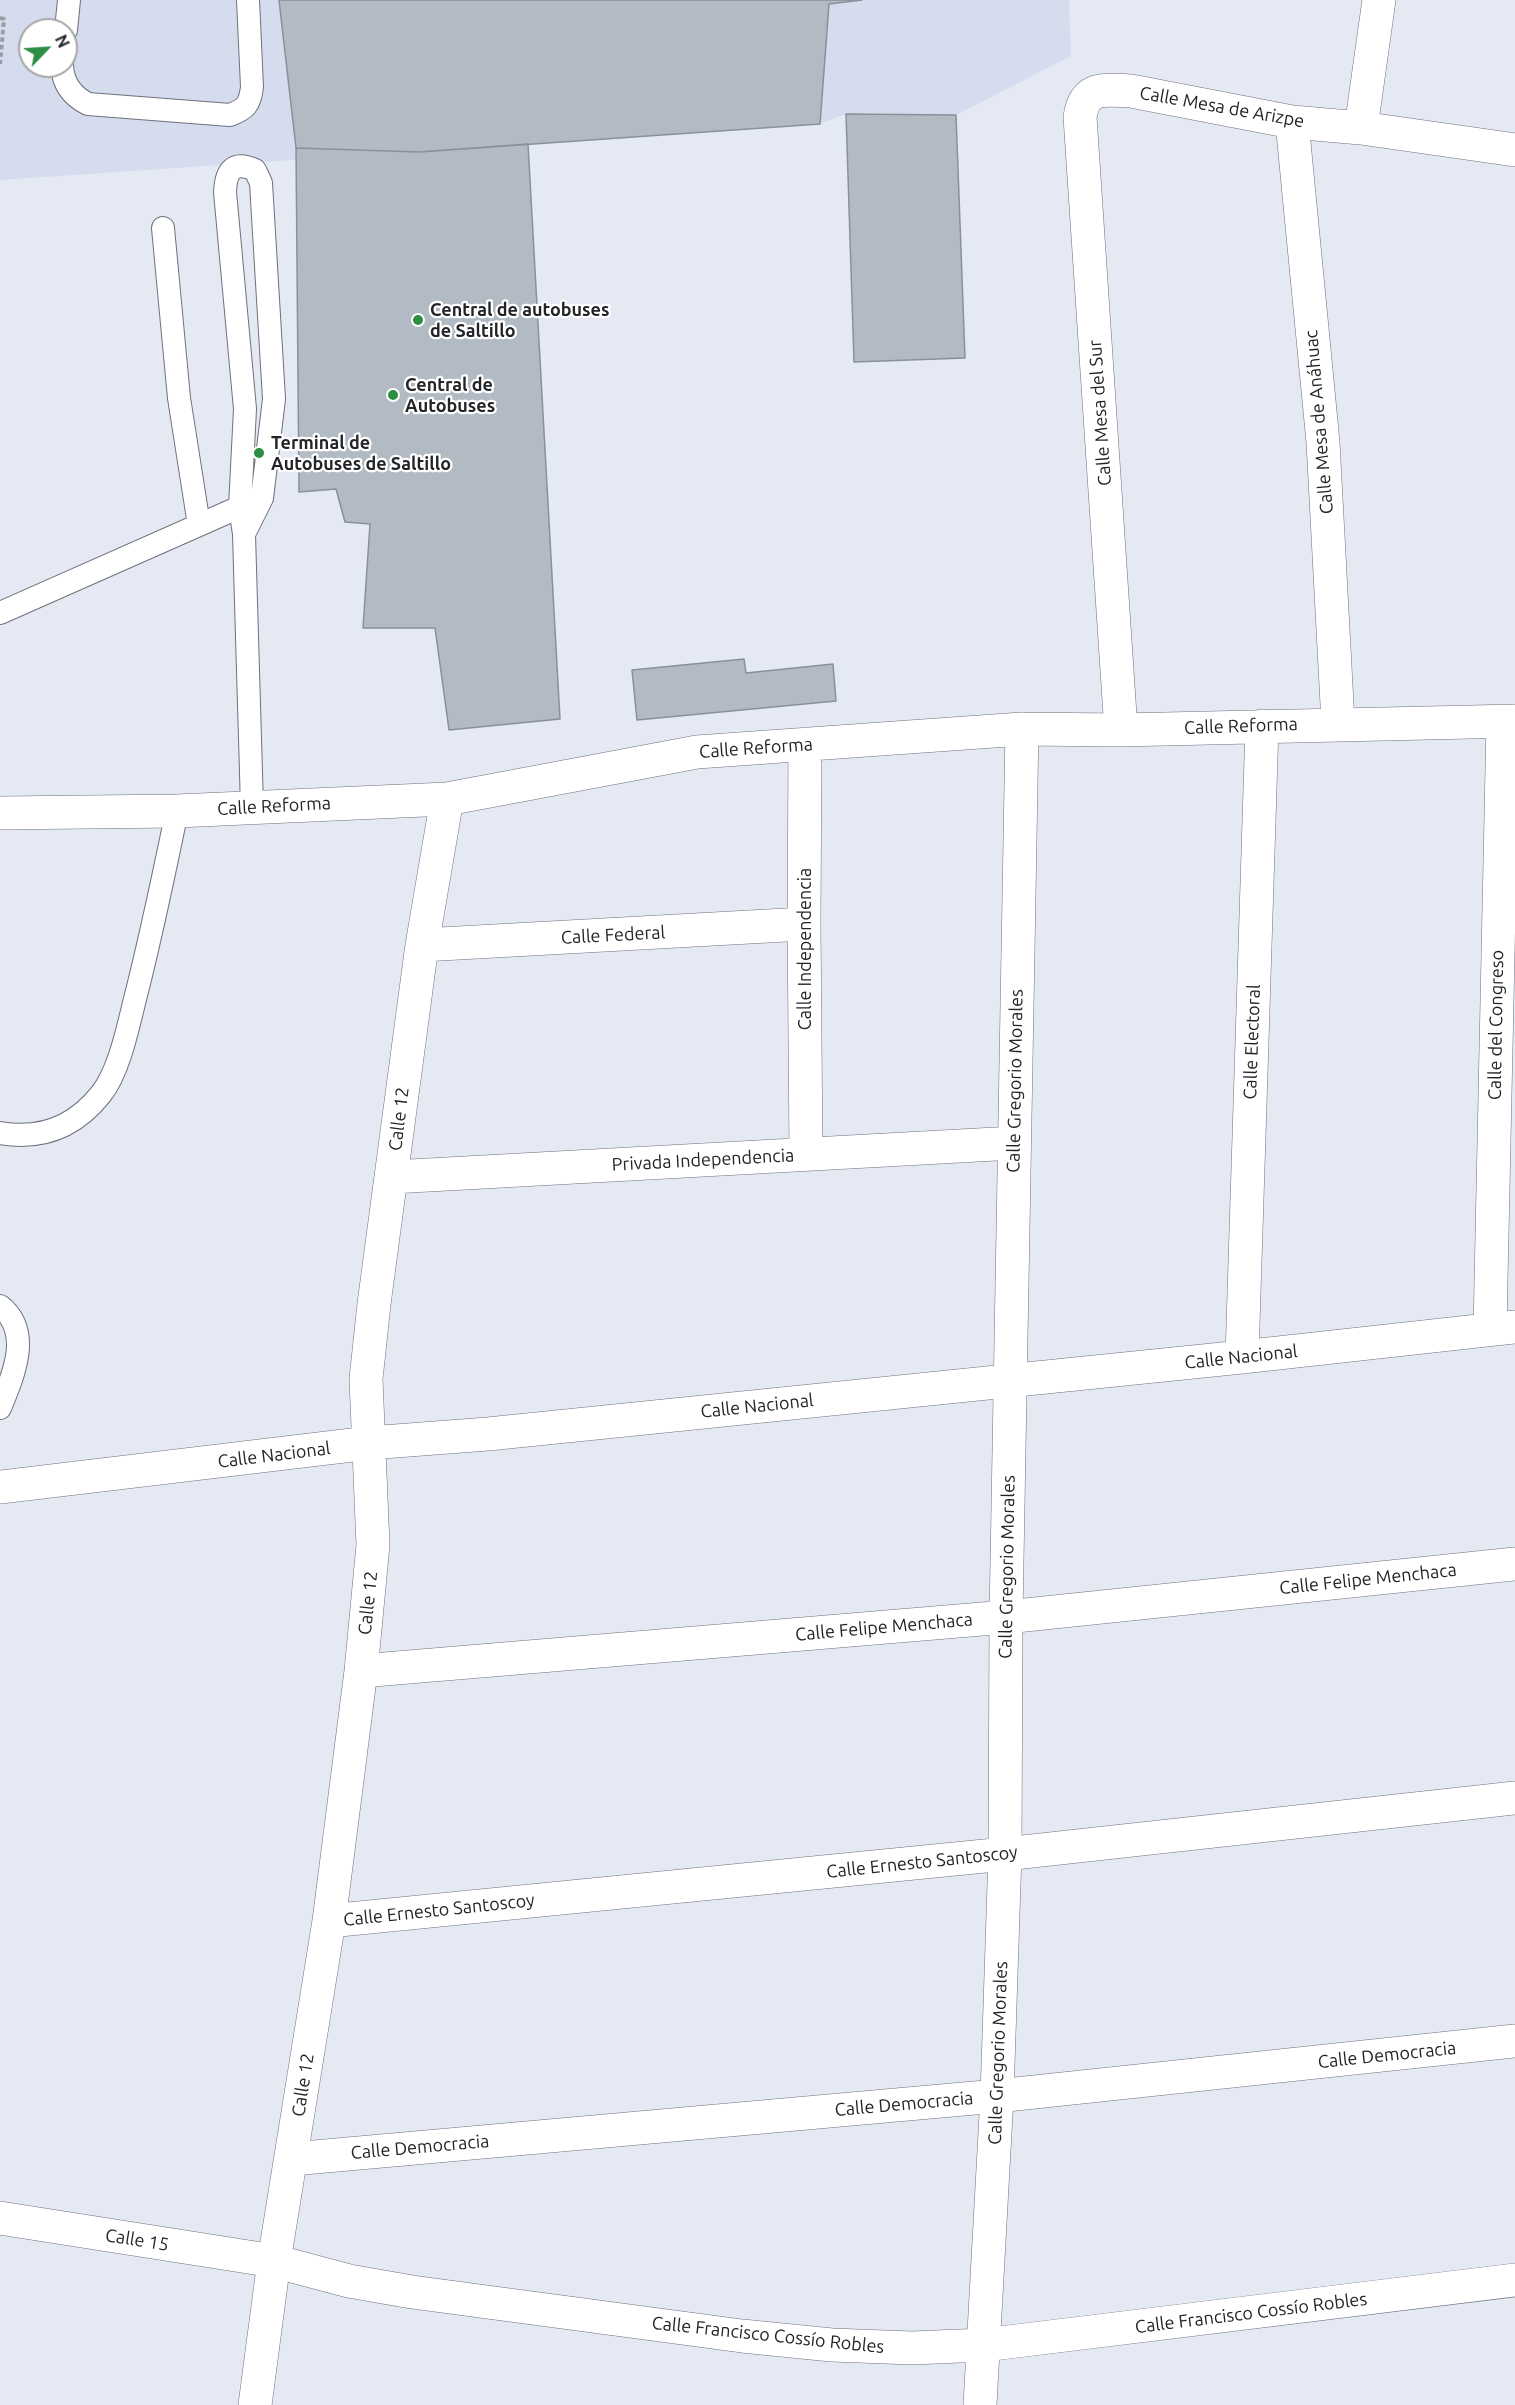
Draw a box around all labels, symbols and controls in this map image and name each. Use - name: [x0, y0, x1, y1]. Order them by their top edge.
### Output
- north arrow: [18, 18, 78, 78]
- text: N: [52, 32, 73, 50]
- street label: Calle Mesa de Arizpe: [1138, 82, 1306, 132]
- place label: Central de autobuses de Saltillo: [430, 299, 609, 342]
- marker: Central de autobuses de Saltillo: [411, 313, 425, 327]
- street label: Calle Mesa de Anáhuac: [1300, 329, 1338, 515]
- street label: Calle Mesa del Sur: [1084, 339, 1116, 487]
- place label: Central de Autobuses: [405, 374, 495, 416]
- marker: Central de Autobuses: [386, 388, 400, 402]
- place label: Terminal de Autobuses de Saltillo: [271, 432, 451, 474]
- marker: Terminal de Autobuses de Saltillo: [252, 446, 266, 460]
- street label: Calle Reforma: [1184, 713, 1298, 739]
- street label: Calle Reforma: [698, 733, 814, 763]
- street label: Calle Reforma: [217, 792, 331, 820]
- street label: Calle Independencia: [794, 868, 816, 1030]
- street label: Calle Federal: [560, 921, 666, 949]
- street label: Calle del Congreso: [1484, 950, 1508, 1100]
- street label: Calle Electoral: [1239, 984, 1265, 1100]
- street label: Calle Gregorio Morales: [1003, 989, 1027, 1173]
- street label: Calle 12: [384, 1086, 414, 1152]
- street label: Privada Independencia: [611, 1144, 795, 1176]
- street label: Calle Nacional: [1183, 1340, 1299, 1374]
- street label: Calle Nacional: [699, 1389, 815, 1423]
- street label: Calle Nacional: [216, 1437, 332, 1473]
- street label: Calle Gregorio Morales: [995, 1475, 1019, 1659]
- street label: Calle Felipe Menchaca: [1278, 1559, 1458, 1599]
- street label: Calle 12: [354, 1570, 382, 1636]
- street label: Calle Felipe Menchaca: [794, 1608, 974, 1646]
- street label: Calle Ernesto Santoscoy: [825, 1841, 1019, 1883]
- street label: Calle Ernesto Santoscoy: [342, 1889, 536, 1931]
- street label: Calle Gregorio Morales: [984, 1961, 1012, 2145]
- street label: Calle Democracia: [1317, 2037, 1457, 2073]
- street label: Calle 12: [287, 2052, 319, 2118]
- street label: Calle Democracia: [834, 2087, 974, 2121]
- street label: Calle Democracia: [350, 2130, 490, 2164]
- street label: Calle 15: [104, 2224, 170, 2256]
- street label: Calle Francisco Cossío Robles: [1134, 2288, 1368, 2338]
- street label: Calle Francisco Cossío Robles: [651, 2312, 885, 2358]

